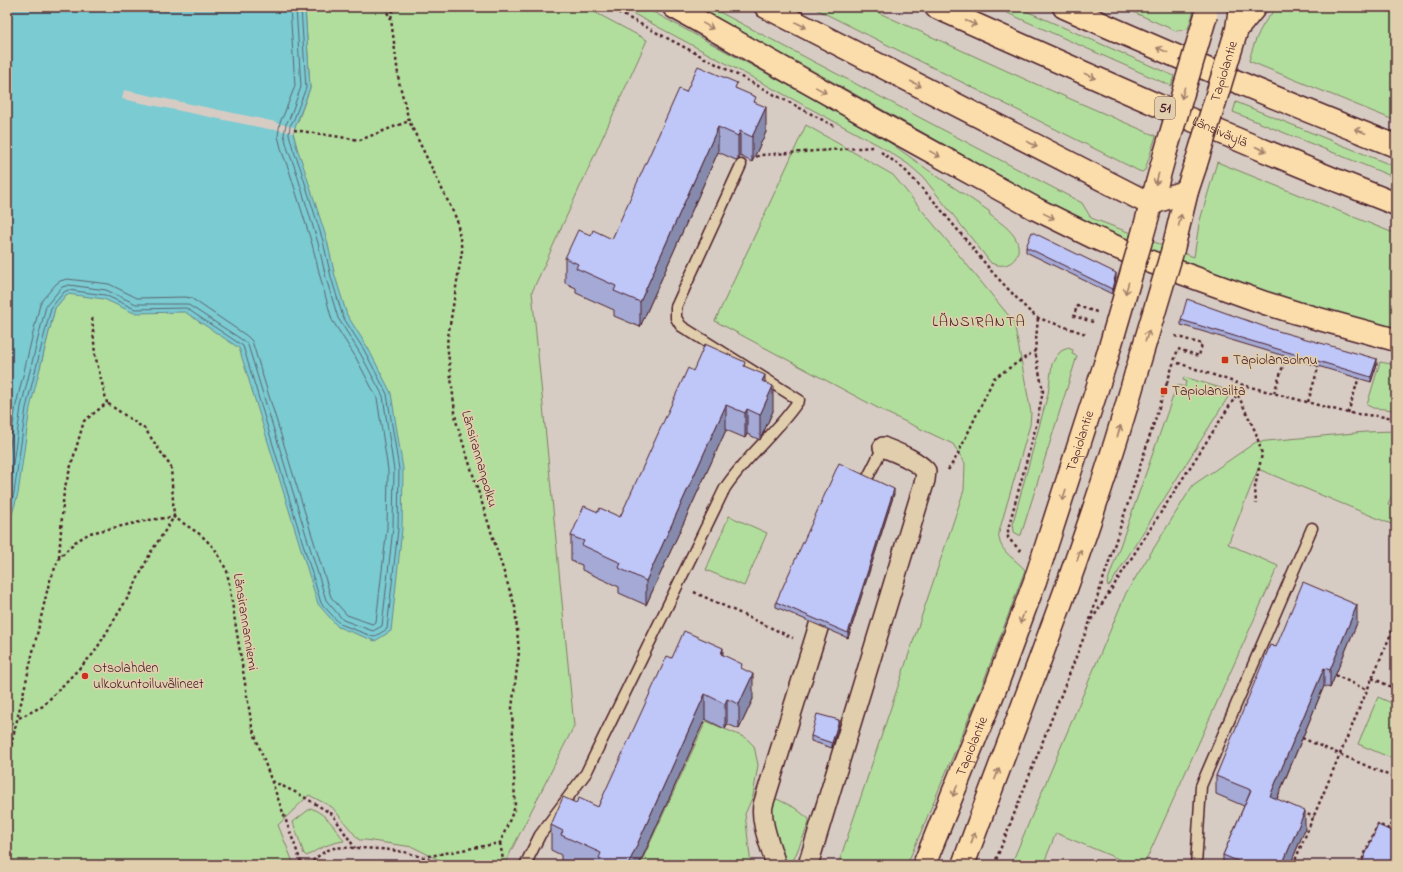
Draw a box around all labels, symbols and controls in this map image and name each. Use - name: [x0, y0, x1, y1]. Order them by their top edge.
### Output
- one-way arrow: [965, 20, 977, 27]
- one-way arrow: [794, 22, 806, 29]
- one-way arrow: [702, 23, 714, 31]
- street label: Tapiolantie: [1205, 37, 1244, 105]
- one-way arrow: [1156, 45, 1168, 53]
- one-way arrow: [1083, 73, 1095, 80]
- one-way arrow: [910, 81, 922, 88]
- one-way arrow: [1179, 86, 1186, 99]
- one-way arrow: [815, 87, 827, 95]
- road number: 51: [1155, 97, 1175, 119]
- street label: Länsiväylä: [1189, 111, 1251, 153]
- one-way arrow: [1354, 127, 1366, 135]
- one-way arrow: [1026, 141, 1038, 148]
- one-way arrow: [1254, 146, 1266, 154]
- one-way arrow: [929, 150, 941, 158]
- one-way arrow: [1153, 173, 1160, 186]
- one-way arrow: [1043, 212, 1055, 220]
- one-way arrow: [1177, 214, 1184, 227]
- one-way arrow: [1123, 282, 1130, 295]
- district label: LÄNSIRANTA: [932, 311, 1026, 333]
- one-way arrow: [1144, 330, 1151, 343]
- place label: Tapiolansolmu: [1233, 350, 1318, 371]
- marker: Tapiolansolmu: [1220, 355, 1230, 365]
- place label: Tapiolansilta: [1172, 381, 1246, 402]
- marker: Tapiolansilta: [1159, 386, 1169, 396]
- street label: Tapiolantie: [1060, 407, 1100, 474]
- street label: Länsirannanpolku: [455, 408, 503, 510]
- one-way arrow: [1116, 425, 1123, 438]
- one-way arrow: [1060, 488, 1067, 501]
- one-way arrow: [1075, 549, 1083, 561]
- street label: Länsirannanniemi: [227, 572, 263, 672]
- one-way arrow: [1017, 611, 1025, 623]
- place label: Otsolahden ulkokuntoiluvälineet: [93, 658, 204, 695]
- marker: Otsolahden ulkokuntoiluvälineet: [80, 671, 90, 681]
- street label: Tapiolantie: [950, 712, 994, 779]
- one-way arrow: [993, 769, 1001, 781]
- one-way arrow: [950, 785, 958, 797]
- one-way arrow: [970, 832, 978, 844]

